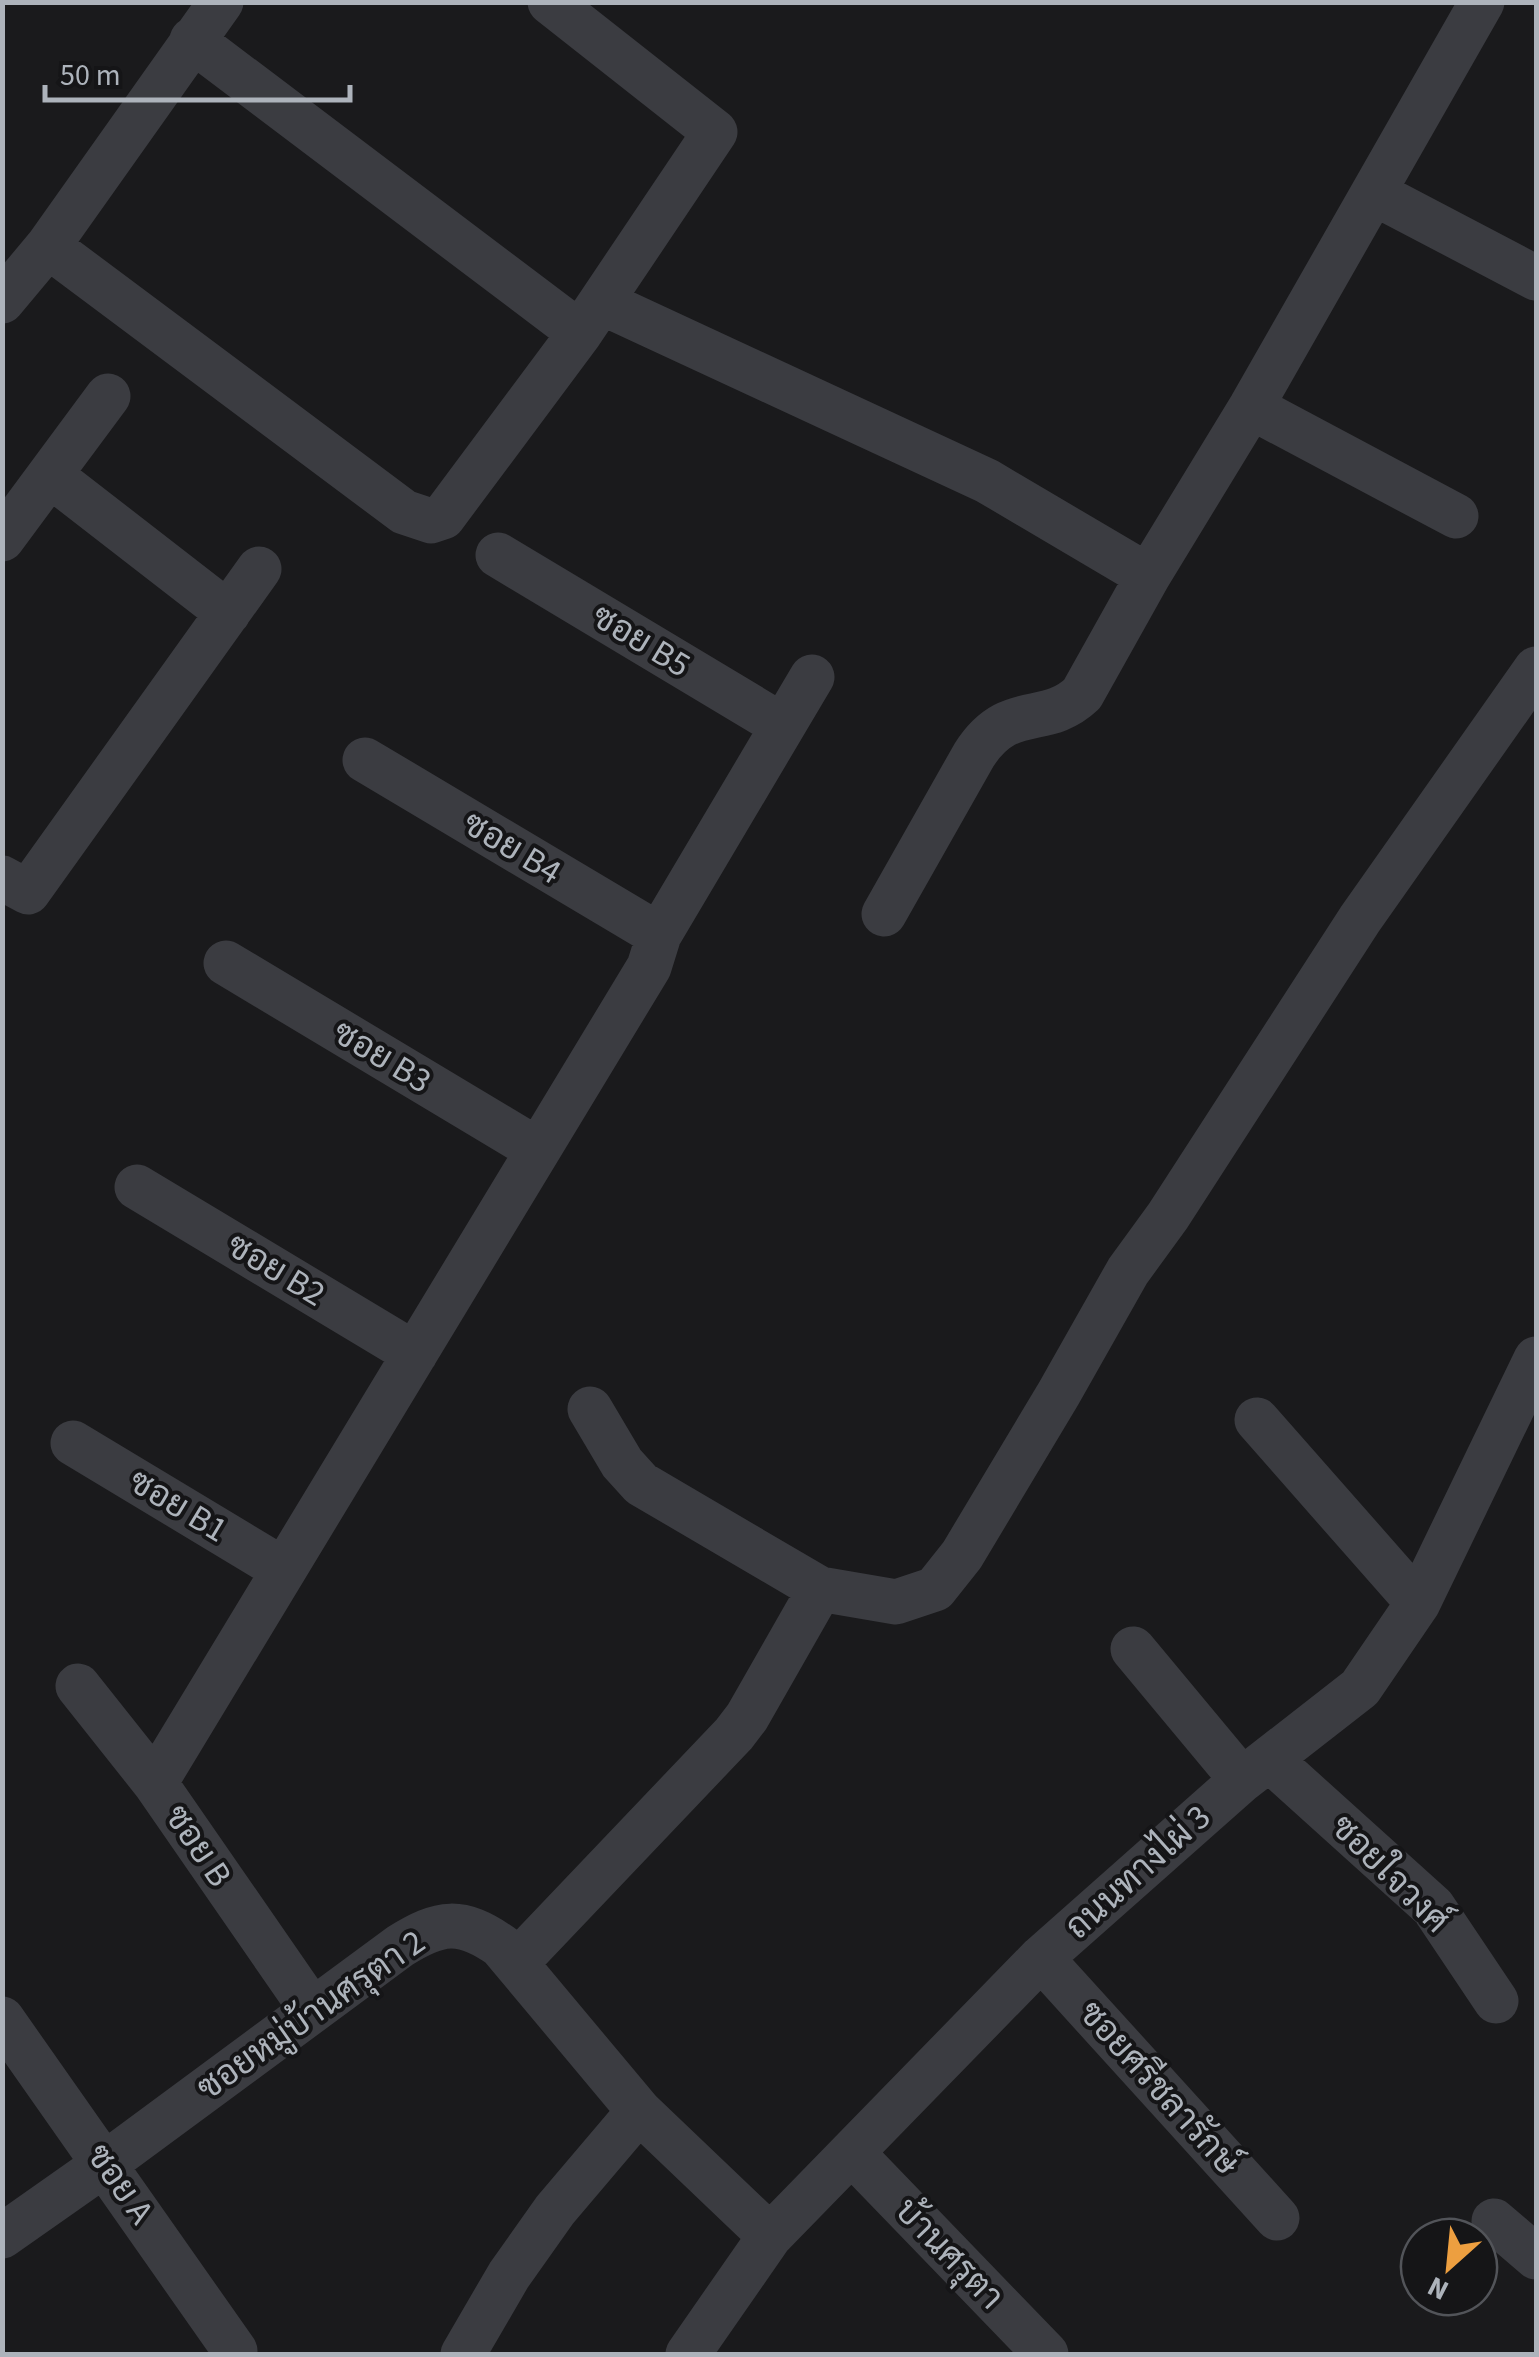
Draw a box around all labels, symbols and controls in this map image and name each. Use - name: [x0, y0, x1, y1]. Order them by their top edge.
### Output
- scale bar: [45, 40, 350, 102]
- text: 50 m: [60, 54, 121, 97]
- street label: ซอย B5: [582, 592, 700, 690]
- street label: ซอย B4: [453, 799, 571, 897]
- street label: ซอย B3: [323, 1008, 441, 1106]
- street label: ซอย B2: [217, 1221, 335, 1319]
- street label: ซอย B1: [119, 1457, 237, 1555]
- street label: ถนนทางไผ่ 3: [1054, 1793, 1222, 1951]
- street label: ซอย B: [152, 1795, 244, 1897]
- street label: ซอยใจวงศ์: [1319, 1803, 1461, 1945]
- street label: ซอยหมู่บ้านศรุตา 2: [187, 1918, 435, 2112]
- street label: ซอยศรีชลารักษ์: [1067, 1990, 1252, 2187]
- street label: ซอย A: [74, 2134, 166, 2234]
- street label: บ้านศรุตา: [883, 2187, 1015, 2321]
- north arrow: [1399, 2217, 1499, 2317]
- text: N: [1421, 2266, 1455, 2310]

